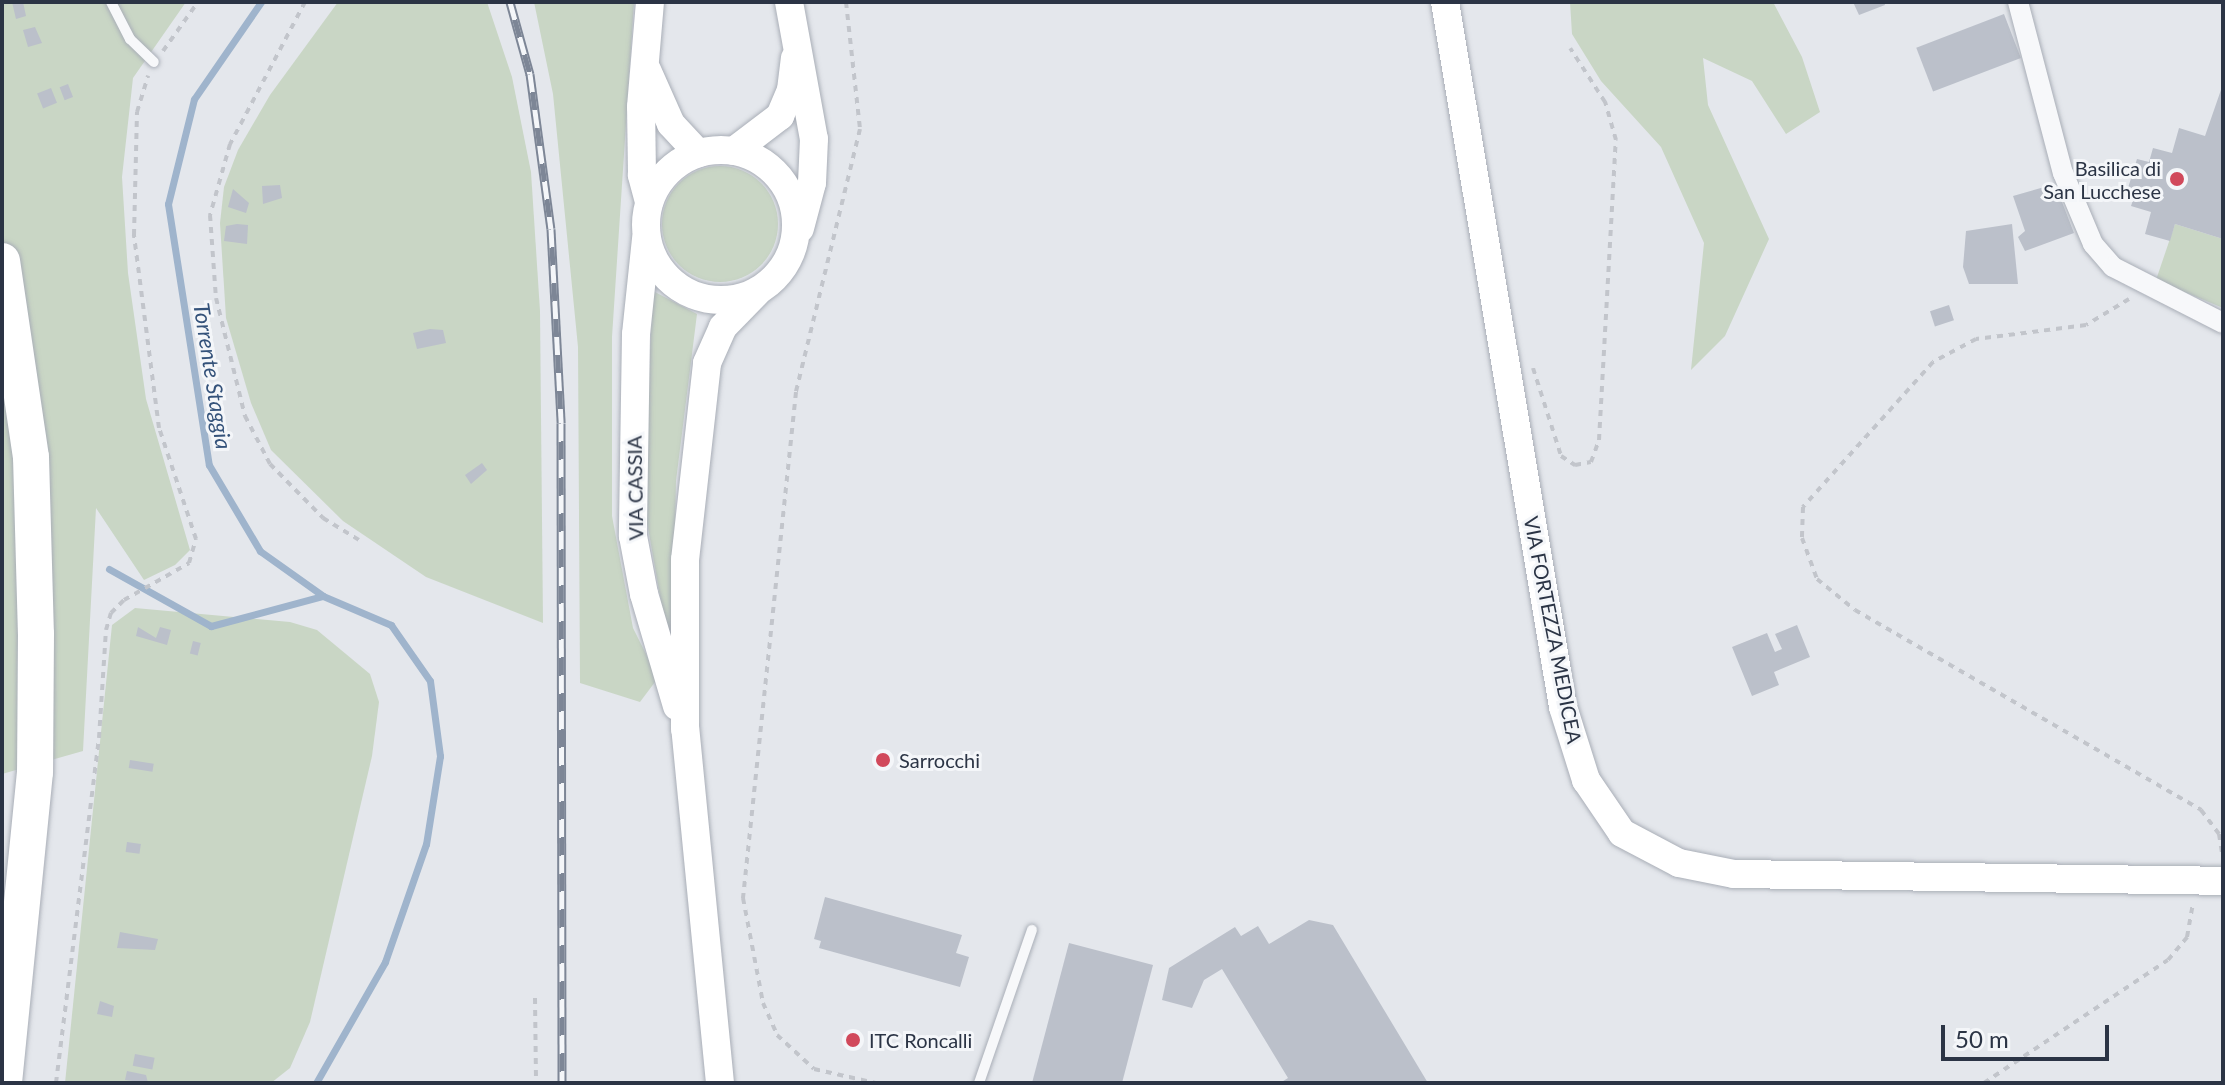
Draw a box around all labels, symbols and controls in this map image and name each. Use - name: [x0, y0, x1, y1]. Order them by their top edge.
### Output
- place label: Basilica di San Lucchese: [2043, 156, 2161, 203]
- marker: Basilica di San Lucchese: [2168, 170, 2186, 188]
- water label: Torrente Staggia: [188, 301, 238, 451]
- street label: VIA CASSIA: [622, 435, 648, 541]
- street label: VIA FORTEZZA MEDICEA: [1519, 514, 1587, 746]
- place label: Sarrocchi: [899, 748, 980, 772]
- marker: Sarrocchi: [874, 751, 892, 769]
- scale bar: [1945, 1009, 2113, 1059]
- text: 50 m: [1955, 1024, 2009, 1053]
- place label: ITC Roncalli: [869, 1028, 972, 1052]
- marker: ITC Roncalli: [844, 1031, 862, 1049]

